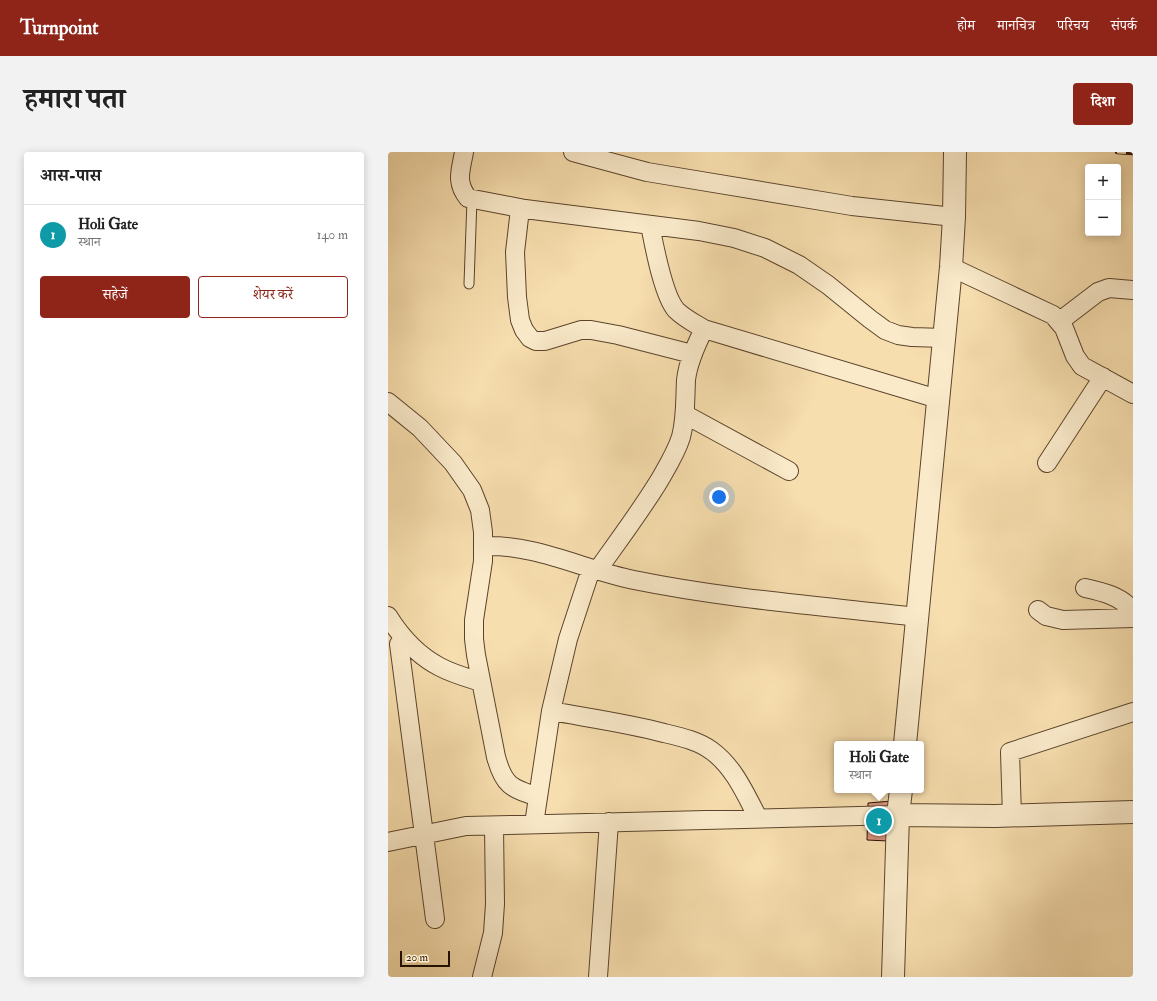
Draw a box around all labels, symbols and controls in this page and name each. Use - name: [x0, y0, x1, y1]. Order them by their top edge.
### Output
- text: Turnpoint: [20, 16, 98, 40]
- text: होम: [957, 17, 975, 34]
- text: मानचित्र: [997, 17, 1035, 34]
- text: परिचय: [1057, 17, 1089, 34]
- text: संपर्क: [1111, 17, 1137, 34]
- text: हमारा पता: [24, 82, 125, 117]
- button: दिशा: [1073, 83, 1133, 125]
- map controls: [1085, 164, 1121, 236]
- button: +: [1085, 164, 1121, 200]
- text: आस-पास: [40, 165, 101, 186]
- button: −: [1085, 200, 1121, 236]
- text: Holi Gate: [78, 215, 138, 234]
- text: 1: [51, 227, 55, 243]
- text: 140 m: [317, 227, 348, 243]
- text: स्थान: [78, 234, 101, 250]
- button: सहेजें: [40, 276, 190, 318]
- button: शेयर करें: [198, 276, 348, 318]
- your location: [709, 487, 729, 507]
- popup: [834, 741, 924, 793]
- text: Holi Gate: [849, 748, 909, 767]
- text: स्थान: [849, 767, 872, 783]
- pin: 1: [866, 806, 892, 836]
- scale bar: [400, 949, 450, 968]
- text: 20 m: [406, 951, 428, 964]

